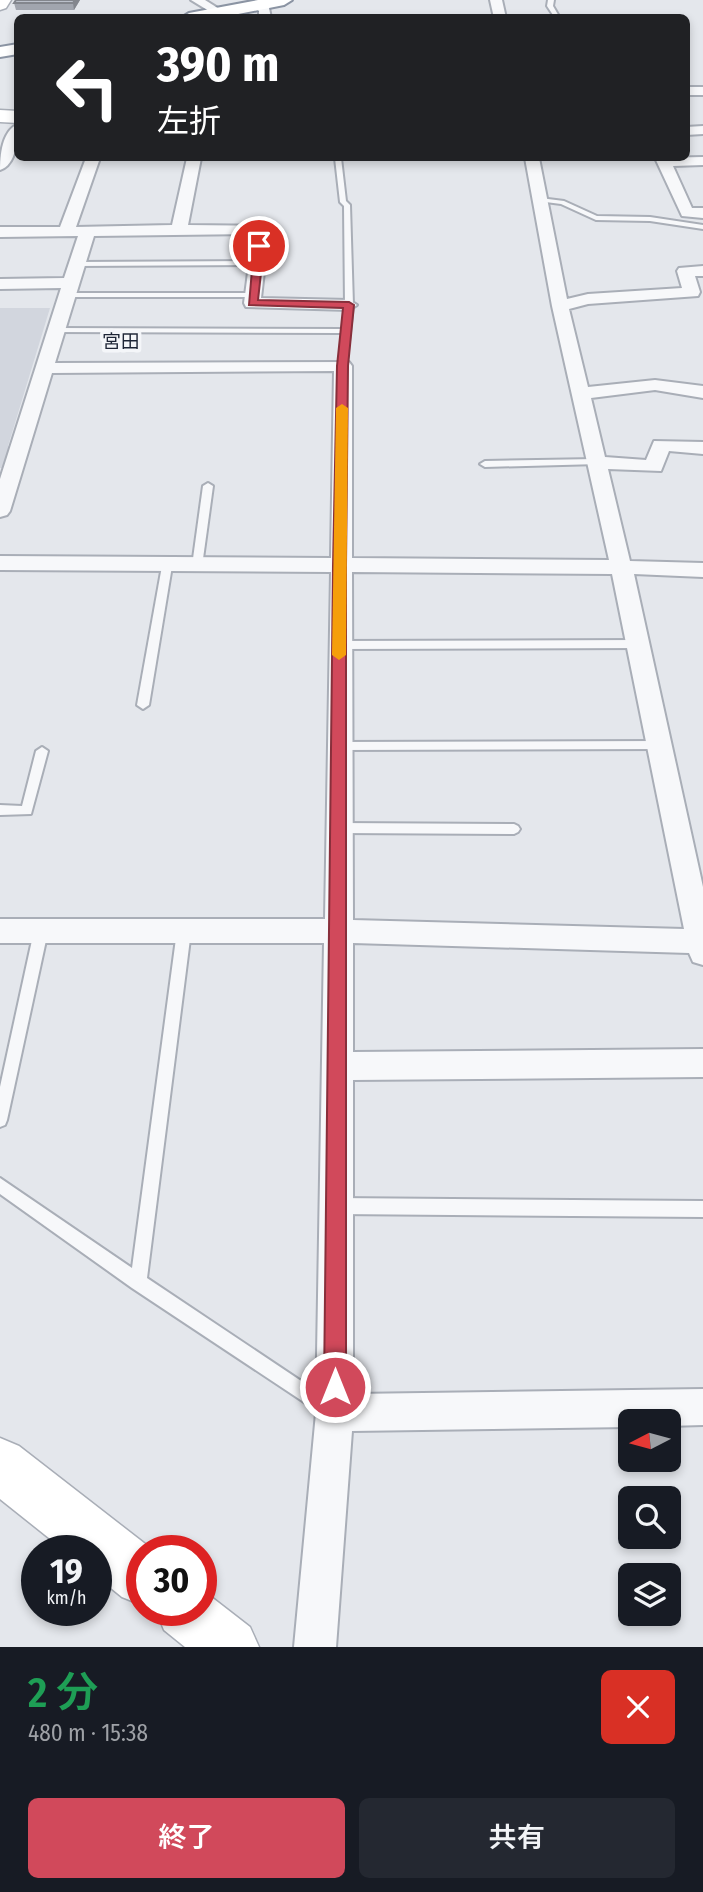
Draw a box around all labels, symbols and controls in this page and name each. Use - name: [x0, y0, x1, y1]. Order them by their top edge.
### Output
- text: 390 m: [157, 35, 279, 94]
- icon: left: [42, 42, 133, 133]
- text: 左折: [157, 102, 221, 140]
- pin: [229, 216, 289, 276]
- icon: arrive: [240, 227, 278, 265]
- district label: 宮田: [102, 330, 140, 353]
- position arrow: [298, 1350, 372, 1424]
- north arrow: [618, 1409, 681, 1472]
- map controls: [618, 1409, 681, 1626]
- button: search: [618, 1486, 681, 1549]
- speed limit sign: 30: [126, 1535, 217, 1626]
- text: 19: [50, 1550, 83, 1592]
- button: layers: [618, 1563, 681, 1626]
- text: km/h: [46, 1587, 87, 1609]
- text: 2 分: [28, 1668, 98, 1718]
- button: close: [601, 1670, 675, 1744]
- text: 480 m · 15:38: [28, 1719, 148, 1747]
- button: 終了: [28, 1798, 345, 1878]
- button: 共有: [359, 1798, 675, 1878]

